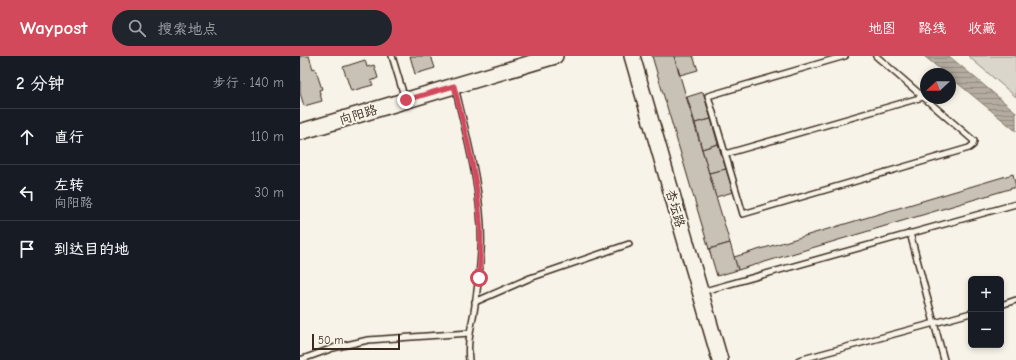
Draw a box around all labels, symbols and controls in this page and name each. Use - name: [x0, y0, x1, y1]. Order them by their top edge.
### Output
- search box: [112, 10, 392, 46]
- text: Waypost: [20, 17, 88, 39]
- icon: search: [126, 17, 148, 39]
- text: 搜索地点: [158, 20, 218, 38]
- text: 地图: [868, 20, 896, 37]
- text: 路线: [918, 20, 946, 37]
- text: 收藏: [968, 20, 996, 37]
- north arrow: [920, 68, 956, 104]
- text: 2 分钟: [16, 74, 65, 93]
- text: 步行 · 140 m: [213, 75, 284, 90]
- route end: [397, 91, 415, 109]
- street label: 向阳路: [337, 102, 379, 127]
- icon: ahead: [16, 126, 38, 148]
- text: 直行: [54, 128, 84, 146]
- text: 110 m: [251, 129, 284, 144]
- text: 左转: [54, 176, 84, 194]
- icon: left: [16, 182, 38, 204]
- text: 30 m: [254, 185, 284, 200]
- street label: 杏坛路: [663, 187, 688, 229]
- text: 向阳路: [54, 195, 93, 210]
- icon: arrive: [16, 238, 38, 260]
- text: 到达目的地: [54, 240, 129, 258]
- route start: [470, 269, 488, 287]
- map controls: [968, 276, 1004, 348]
- button: +: [968, 276, 1004, 312]
- button: −: [968, 312, 1004, 348]
- scale bar: [312, 332, 400, 351]
- text: 50 m: [318, 334, 343, 347]

